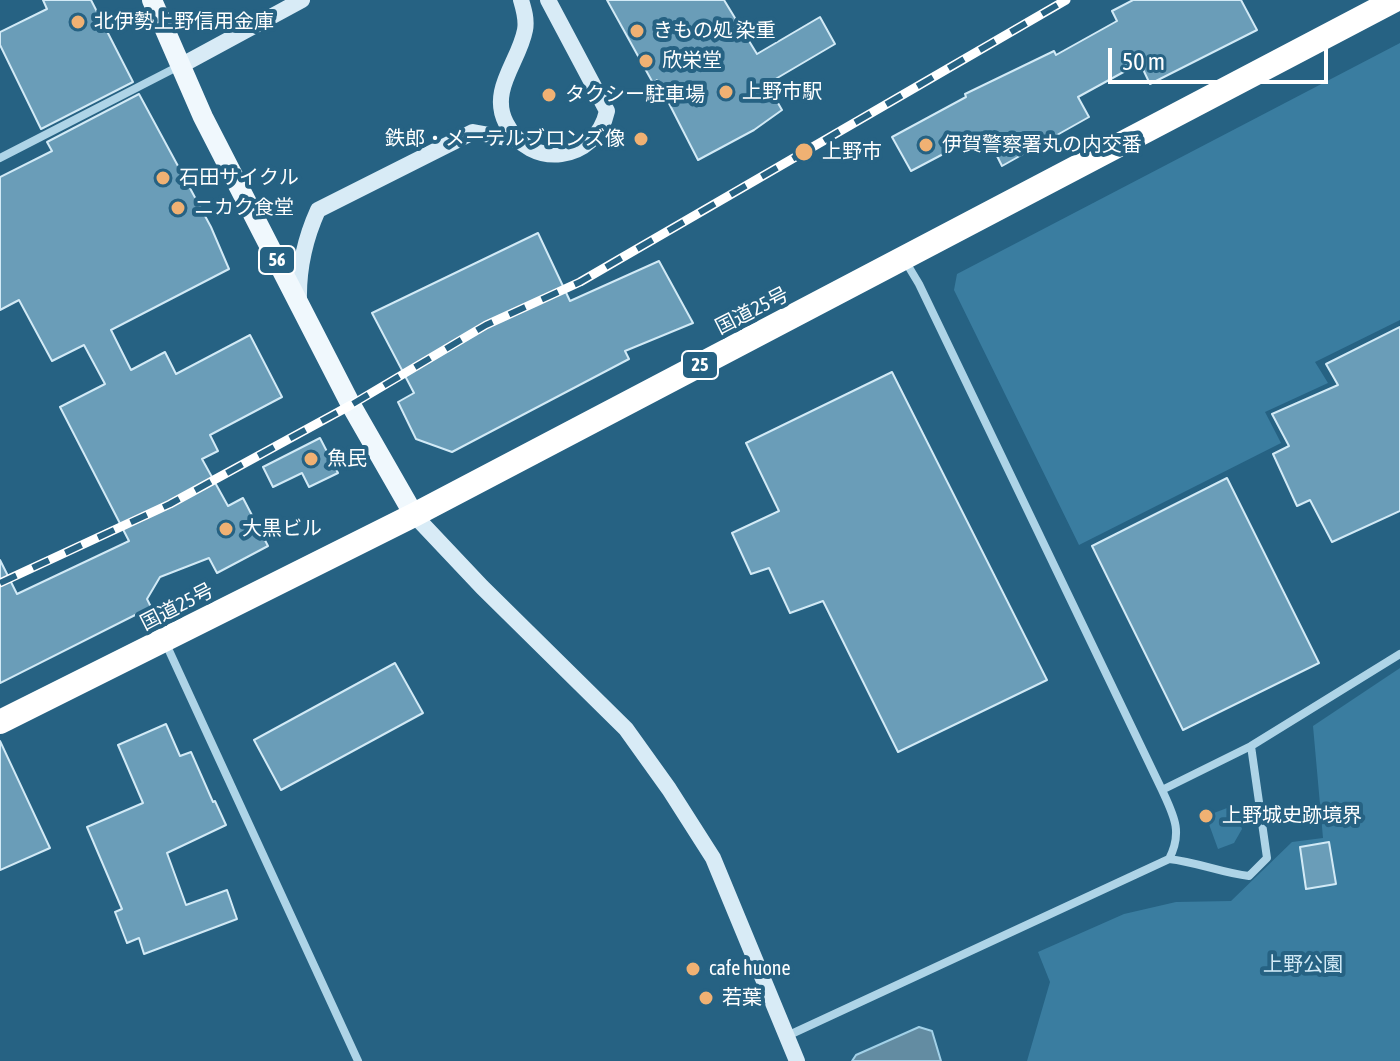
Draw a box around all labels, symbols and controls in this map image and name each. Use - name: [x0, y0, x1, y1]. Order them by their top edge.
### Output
- place label: 北伊勢上野信用金庫: [94, 10, 274, 34]
- marker: 北伊勢上野信用金庫: [69, 13, 87, 31]
- place label: きもの処 染重: [653, 19, 776, 43]
- marker: きもの処 染重: [628, 22, 646, 40]
- scale bar: [1112, 32, 1332, 82]
- text: 50 m: [1122, 48, 1165, 75]
- place label: 欣栄堂: [662, 49, 722, 73]
- marker: 欣栄堂: [637, 52, 655, 70]
- place label: 上野市駅: [742, 80, 822, 104]
- place label: タクシー駐車場: [565, 83, 705, 107]
- marker: 上野市駅: [717, 83, 735, 101]
- marker: タクシー駐車場: [540, 86, 558, 104]
- place label: 鉄郎・メーテルブロンズ像: [385, 127, 625, 151]
- marker: 鉄郎・メーテルブロンズ像: [632, 130, 650, 148]
- place label: 伊賀警察署丸の内交番: [942, 133, 1142, 157]
- marker: 伊賀警察署丸の内交番: [917, 136, 935, 154]
- place label: 上野市: [822, 140, 882, 164]
- marker: 上野市: [793, 141, 815, 163]
- place label: 石田サイクル: [179, 166, 299, 190]
- marker: 石田サイクル: [154, 169, 172, 187]
- place label: ニカク食堂: [194, 196, 294, 220]
- marker: ニカク食堂: [169, 199, 187, 217]
- road number: 56: [259, 246, 295, 274]
- street label: 国道25号: [711, 282, 793, 340]
- road number: 25: [682, 351, 718, 379]
- place label: 魚民: [327, 447, 367, 471]
- marker: 魚民: [302, 450, 320, 468]
- place label: 大黒ビル: [242, 517, 322, 541]
- marker: 大黒ビル: [217, 520, 235, 538]
- street label: 国道25号: [136, 578, 218, 636]
- place label: 上野城史跡境界: [1222, 804, 1362, 828]
- marker: 上野城史跡境界: [1197, 807, 1215, 825]
- park label: 上野公園: [1263, 953, 1343, 977]
- place label: cafe huone: [709, 957, 791, 981]
- marker: cafe huone: [684, 960, 702, 978]
- place label: 若葉: [722, 986, 762, 1010]
- marker: 若葉: [697, 989, 715, 1007]

